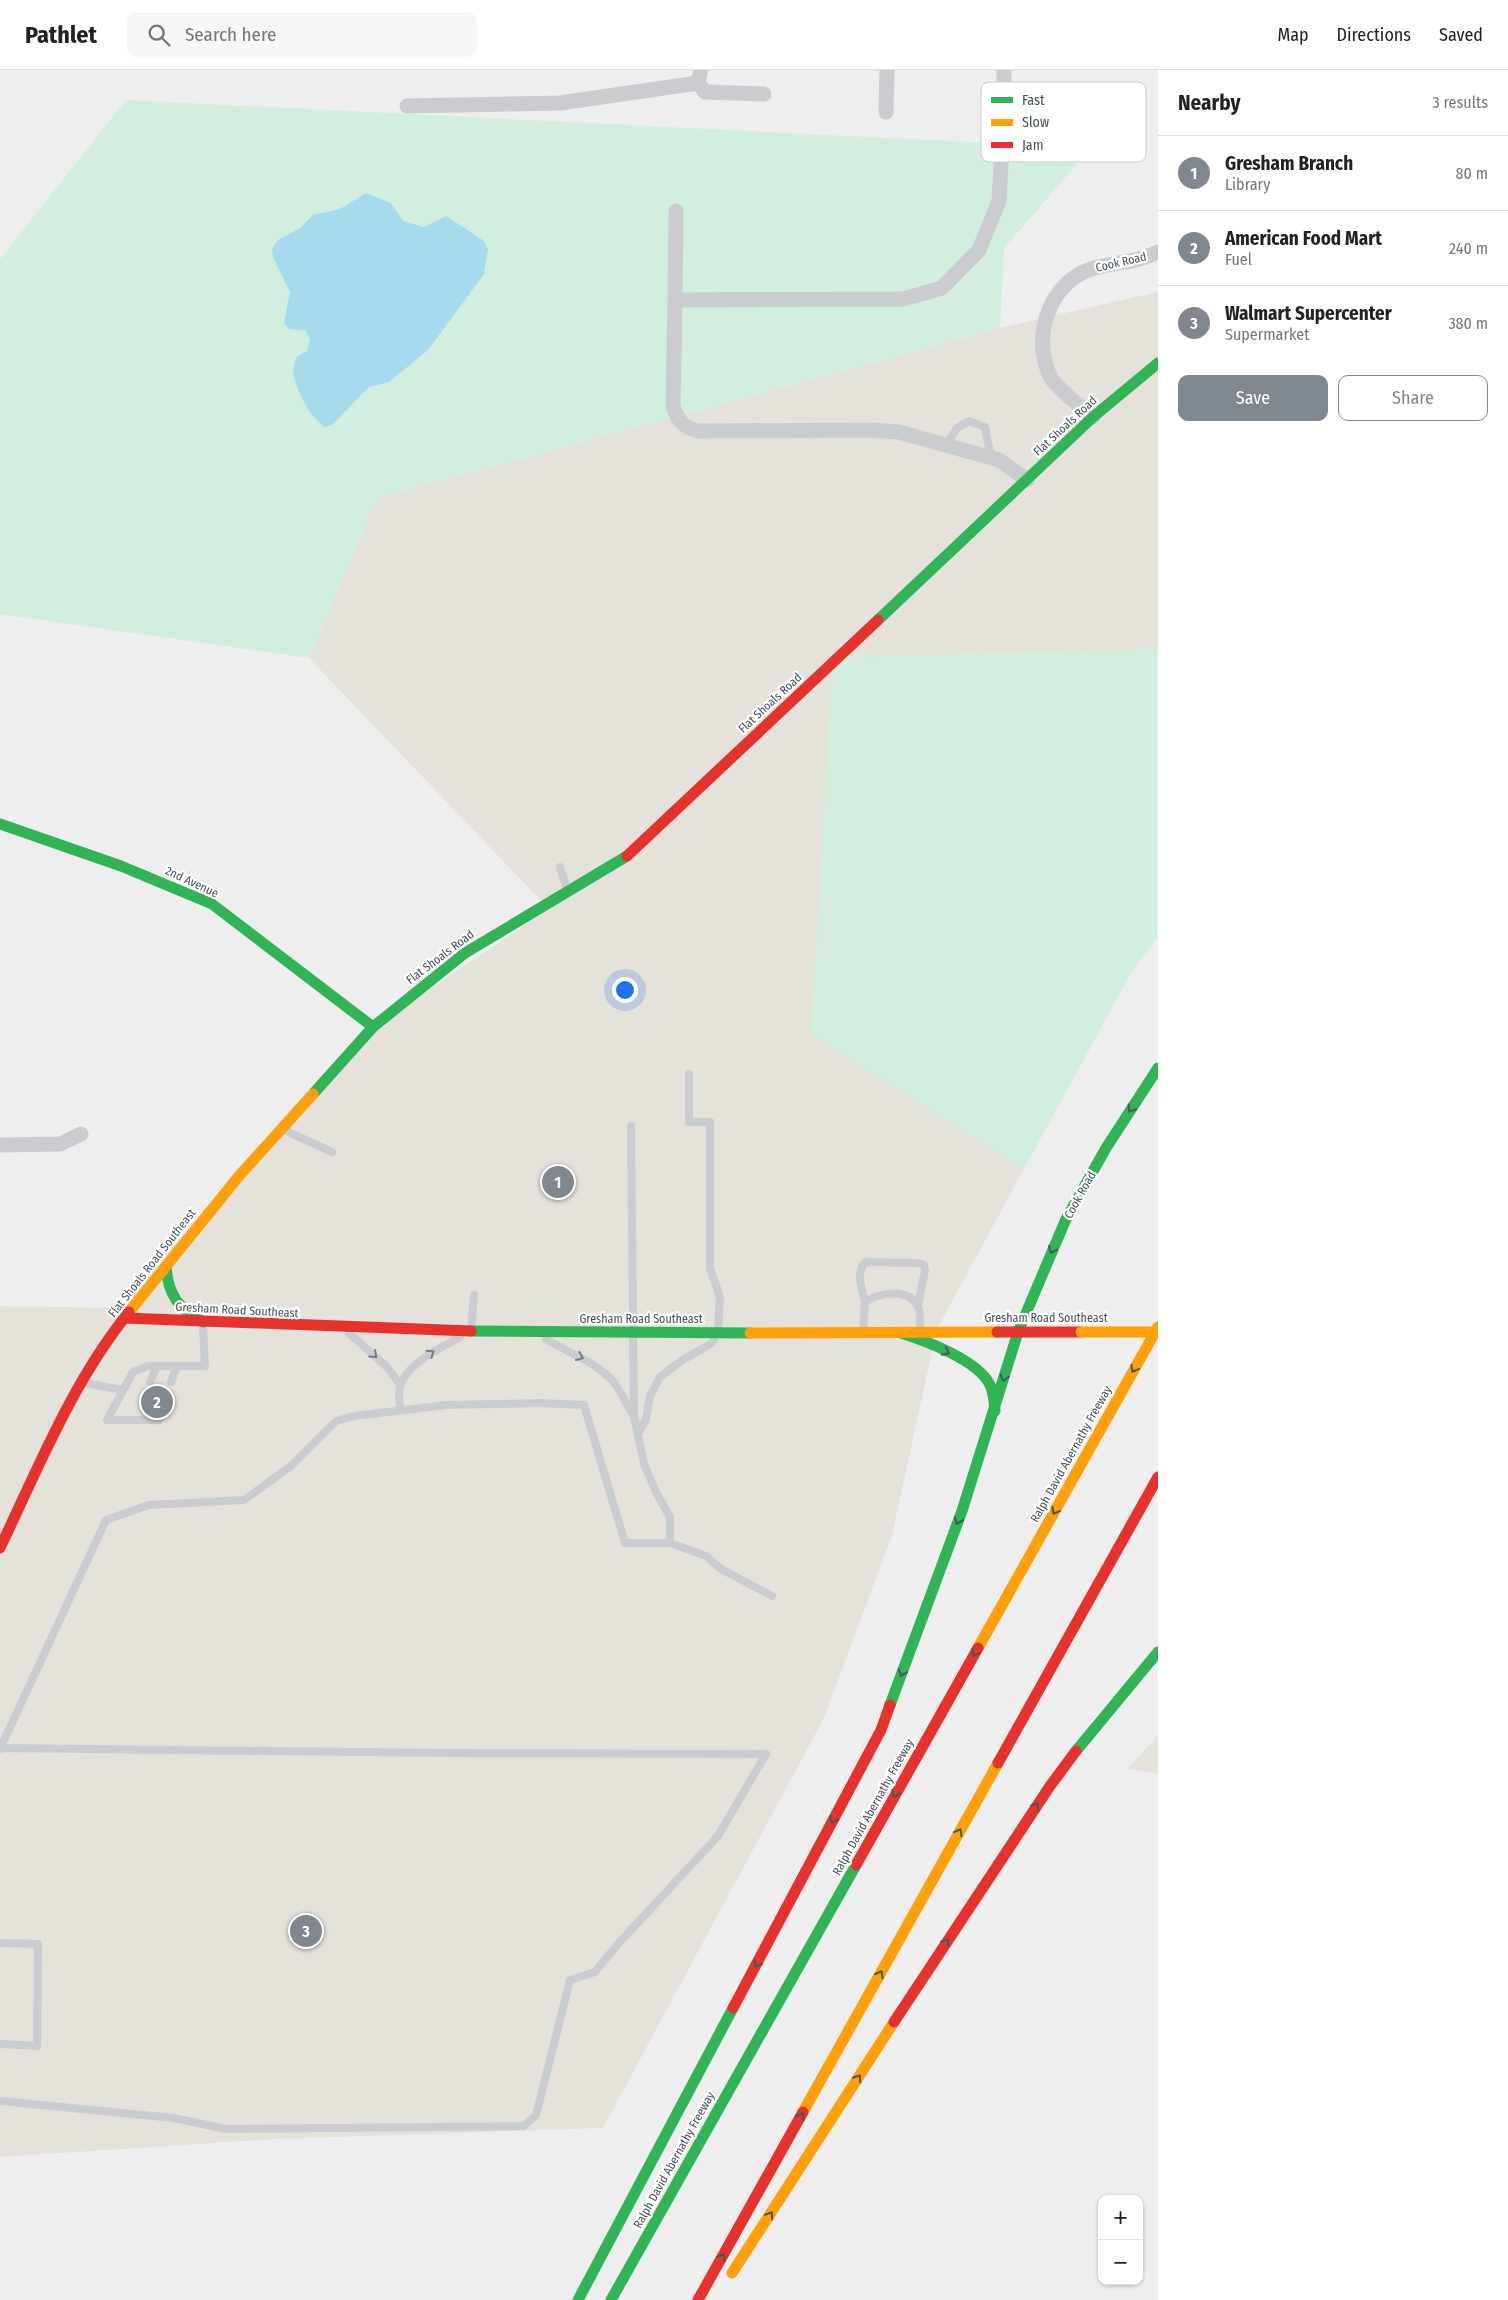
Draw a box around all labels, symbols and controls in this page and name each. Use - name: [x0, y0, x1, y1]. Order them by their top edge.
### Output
- search box: [127, 12, 477, 57]
- text: Pathlet: [25, 21, 97, 49]
- icon: search: [145, 21, 173, 49]
- text: Search here: [185, 23, 276, 46]
- text: Map: [1277, 24, 1309, 46]
- text: Directions: [1337, 24, 1411, 46]
- text: Saved: [1439, 24, 1483, 46]
- legend: [981, 82, 1146, 162]
- text: Nearby: [1178, 90, 1240, 116]
- text: Fast: [1022, 92, 1045, 109]
- text: 3 results: [1432, 93, 1488, 112]
- text: Slow: [1022, 114, 1049, 131]
- text: Jam: [1022, 137, 1043, 154]
- text: Gresham Branch: [1225, 152, 1353, 175]
- text: 1: [1191, 164, 1197, 183]
- text: 80 m: [1456, 164, 1488, 183]
- text: Library: [1225, 175, 1270, 194]
- text: American Food Mart: [1225, 227, 1382, 250]
- text: 2: [1190, 239, 1198, 258]
- text: 240 m: [1449, 239, 1488, 258]
- street label: Cook Road: [1094, 249, 1148, 275]
- text: Fuel: [1225, 250, 1252, 269]
- text: Walmart Supercenter: [1225, 302, 1392, 325]
- text: 3: [1190, 314, 1198, 333]
- text: 380 m: [1448, 314, 1488, 333]
- text: Supermarket: [1225, 325, 1309, 344]
- button: Save: [1178, 375, 1328, 421]
- button: Share: [1338, 375, 1488, 421]
- street label: Flat Shoals Road: [1031, 393, 1099, 459]
- street label: Flat Shoals Road: [736, 670, 804, 736]
- street label: 2nd Avenue: [163, 864, 221, 900]
- street label: Flat Shoals Road: [403, 927, 477, 987]
- your location: [612, 977, 638, 1003]
- one-way arrow: [1128, 1103, 1137, 1112]
- pin: 1: [542, 1163, 574, 1201]
- street label: Cook Road: [1061, 1169, 1099, 1221]
- street label: Flat Shoals Road Southeast: [105, 1206, 199, 1320]
- one-way arrow: [1048, 1245, 1058, 1254]
- street label: Gresham Road Southeast: [175, 1300, 299, 1320]
- street label: Gresham Road Southeast: [984, 1311, 1108, 1325]
- street label: Gresham Road Southeast: [579, 1312, 703, 1326]
- one-way arrow: [940, 1346, 949, 1356]
- one-way arrow: [369, 1349, 378, 1358]
- one-way arrow: [425, 1350, 435, 1359]
- one-way arrow: [575, 1351, 584, 1362]
- one-way arrow: [1130, 1364, 1140, 1373]
- one-way arrow: [1000, 1374, 1010, 1382]
- pin: 2: [141, 1383, 173, 1421]
- street label: Ralph David Abernathy Freeway: [1028, 1383, 1115, 1525]
- one-way arrow: [1051, 1506, 1061, 1515]
- one-way arrow: [954, 1516, 964, 1524]
- one-way arrow: [971, 1647, 981, 1656]
- one-way arrow: [898, 1668, 908, 1677]
- street label: Ralph David Abernathy Freeway: [830, 1736, 917, 1878]
- one-way arrow: [892, 1789, 902, 1798]
- one-way arrow: [1030, 1803, 1039, 1812]
- one-way arrow: [829, 1815, 839, 1824]
- one-way arrow: [953, 1828, 963, 1837]
- pin: 3: [290, 1912, 322, 1950]
- one-way arrow: [940, 1938, 949, 1948]
- one-way arrow: [753, 1958, 763, 1967]
- one-way arrow: [874, 1970, 884, 1979]
- one-way arrow: [851, 2074, 861, 2083]
- street label: Ralph David Abernathy Freeway: [631, 2089, 718, 2231]
- one-way arrow: [795, 2112, 805, 2121]
- map controls: [1098, 2195, 1143, 2285]
- button: +: [1098, 2195, 1143, 2240]
- one-way arrow: [763, 2211, 773, 2220]
- button: −: [1098, 2240, 1143, 2285]
- one-way arrow: [715, 2254, 725, 2263]

